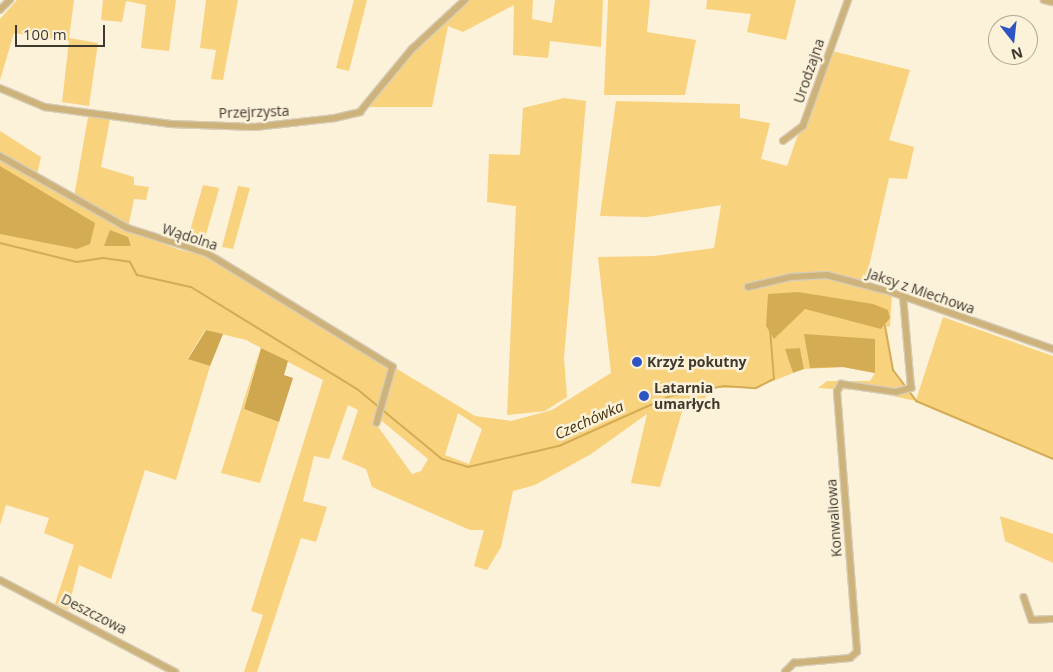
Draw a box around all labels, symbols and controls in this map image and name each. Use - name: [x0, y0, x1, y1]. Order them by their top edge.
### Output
- scale bar: [18, 15, 108, 47]
- north arrow: [988, 15, 1038, 65]
- text: 100 m: [23, 24, 67, 44]
- street label: Urodzajna: [790, 37, 828, 105]
- text: N: [1009, 43, 1025, 65]
- street label: Przejrzysta: [218, 102, 290, 122]
- street label: Wądolna: [160, 220, 220, 254]
- street label: Jaksy z Miechowa: [865, 265, 977, 317]
- place label: Krzyż pokutny: [647, 354, 747, 370]
- marker: Krzyż pokutny: [631, 356, 643, 368]
- place label: Latarnia umarłych: [654, 380, 720, 412]
- marker: Latarnia umarłych: [638, 390, 650, 402]
- water label: Czechówka: [552, 397, 626, 443]
- street label: Konwaliowa: [823, 478, 845, 558]
- street label: Deszczowa: [58, 590, 130, 638]

